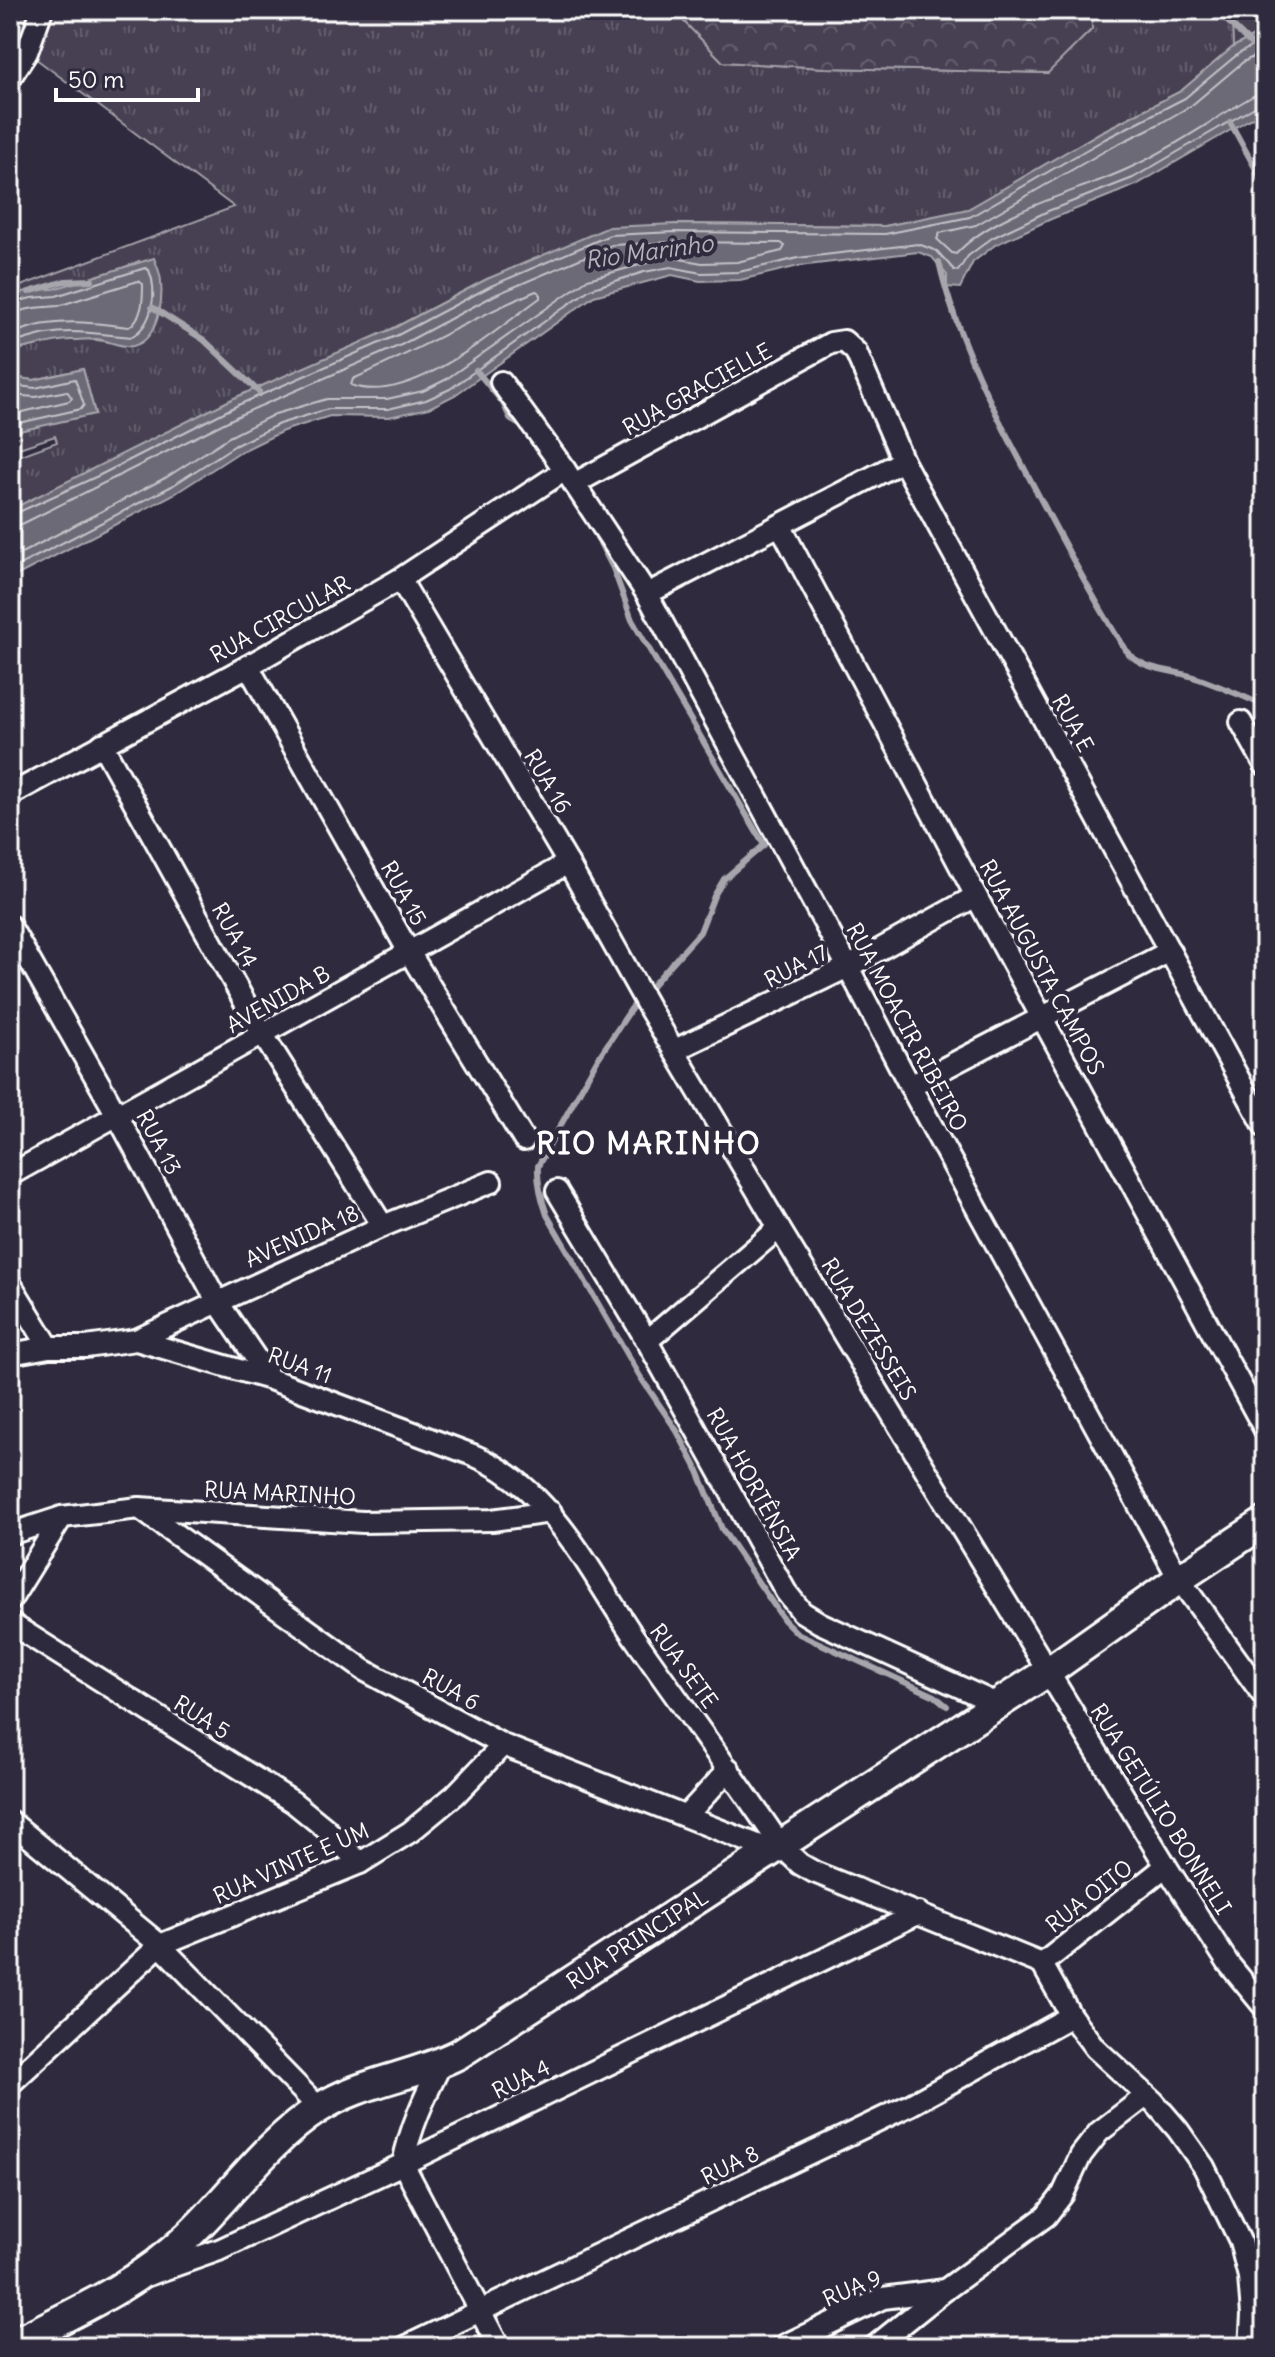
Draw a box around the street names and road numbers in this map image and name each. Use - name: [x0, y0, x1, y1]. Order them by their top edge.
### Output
- street label: RUA GRACIELLE: [618, 336, 776, 442]
- street label: RUA CIRCULAR: [205, 569, 355, 669]
- street label: RUA E: [1046, 689, 1100, 757]
- street label: RUA 16: [518, 744, 578, 818]
- street label: RUA AUGUSTA CAMPOS: [973, 855, 1111, 1079]
- street label: RUA 15: [375, 856, 433, 930]
- street label: RUA 14: [206, 898, 264, 972]
- street label: RUA MOACIR RIBEIRO: [840, 918, 974, 1136]
- street label: RUA 17: [759, 938, 833, 994]
- street label: AVENIDA B: [221, 959, 335, 1039]
- street label: RUA 13: [130, 1105, 188, 1179]
- street label: AVENIDA 18: [241, 1199, 363, 1273]
- street label: RUA DEZESSEIS: [815, 1253, 923, 1405]
- street label: RUA 11: [264, 1341, 336, 1389]
- street label: RUA HORTÊNSIA: [700, 1403, 808, 1565]
- street label: RUA MARINHO: [203, 1475, 357, 1511]
- street label: RUA SETE: [644, 1618, 724, 1714]
- street label: RUA 6: [418, 1662, 484, 1716]
- street label: RUA 5: [169, 1689, 235, 1745]
- street label: RUA GETÚLIO BONNELI: [1085, 1698, 1237, 1920]
- street label: RUA VINTE E UM: [209, 1816, 373, 1910]
- street label: RUA OITO: [1040, 1853, 1138, 1939]
- street label: RUA PRINCIPAL: [561, 1883, 713, 1995]
- street label: RUA 4: [487, 2053, 555, 2105]
- street label: RUA 8: [696, 2139, 764, 2191]
- street label: RUA 9: [818, 2263, 886, 2313]

